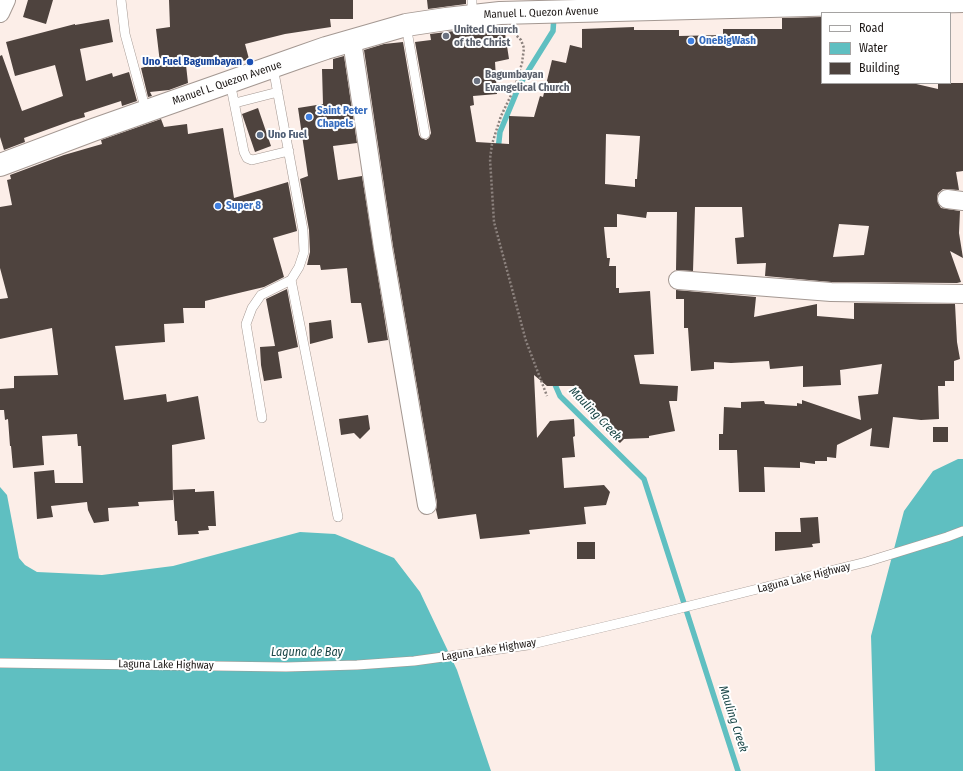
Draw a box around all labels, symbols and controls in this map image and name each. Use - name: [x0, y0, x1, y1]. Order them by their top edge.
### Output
- street label: Manuel L. Quezon Avenue: [483, 4, 599, 22]
- legend: [821, 12, 951, 84]
- text: Road: [859, 21, 884, 35]
- place label: United Church of the Christ: [454, 23, 518, 49]
- marker: United Church of the Christ: [441, 31, 451, 41]
- place label: OneBigWash: [699, 34, 756, 48]
- marker: OneBigWash: [686, 36, 696, 46]
- text: Water: [859, 41, 887, 55]
- place label: Uno Fuel Bagumbayan: [142, 55, 242, 69]
- marker: Uno Fuel Bagumbayan: [245, 57, 255, 67]
- street label: Manuel L. Quezon Avenue: [170, 58, 284, 108]
- text: Building: [859, 61, 899, 75]
- place label: Bagumbayan Evangelical Church: [485, 68, 570, 94]
- marker: Bagumbayan Evangelical Church: [472, 76, 482, 86]
- place label: Saint Peter Chapels: [317, 104, 367, 130]
- marker: Saint Peter Chapels: [304, 112, 314, 122]
- place label: Uno Fuel: [268, 128, 307, 142]
- marker: Uno Fuel: [255, 130, 265, 140]
- place label: Super 8: [226, 199, 261, 213]
- marker: Super 8: [213, 201, 223, 211]
- water label: Mauling Creek: [566, 384, 624, 444]
- street label: Laguna Lake Highway: [756, 560, 852, 596]
- street label: Laguna Lake Highway: [441, 636, 537, 664]
- water label: Laguna de Bay: [271, 646, 343, 660]
- street label: Laguna Lake Highway: [118, 658, 214, 672]
- water label: Mauling Creek: [715, 684, 751, 754]

